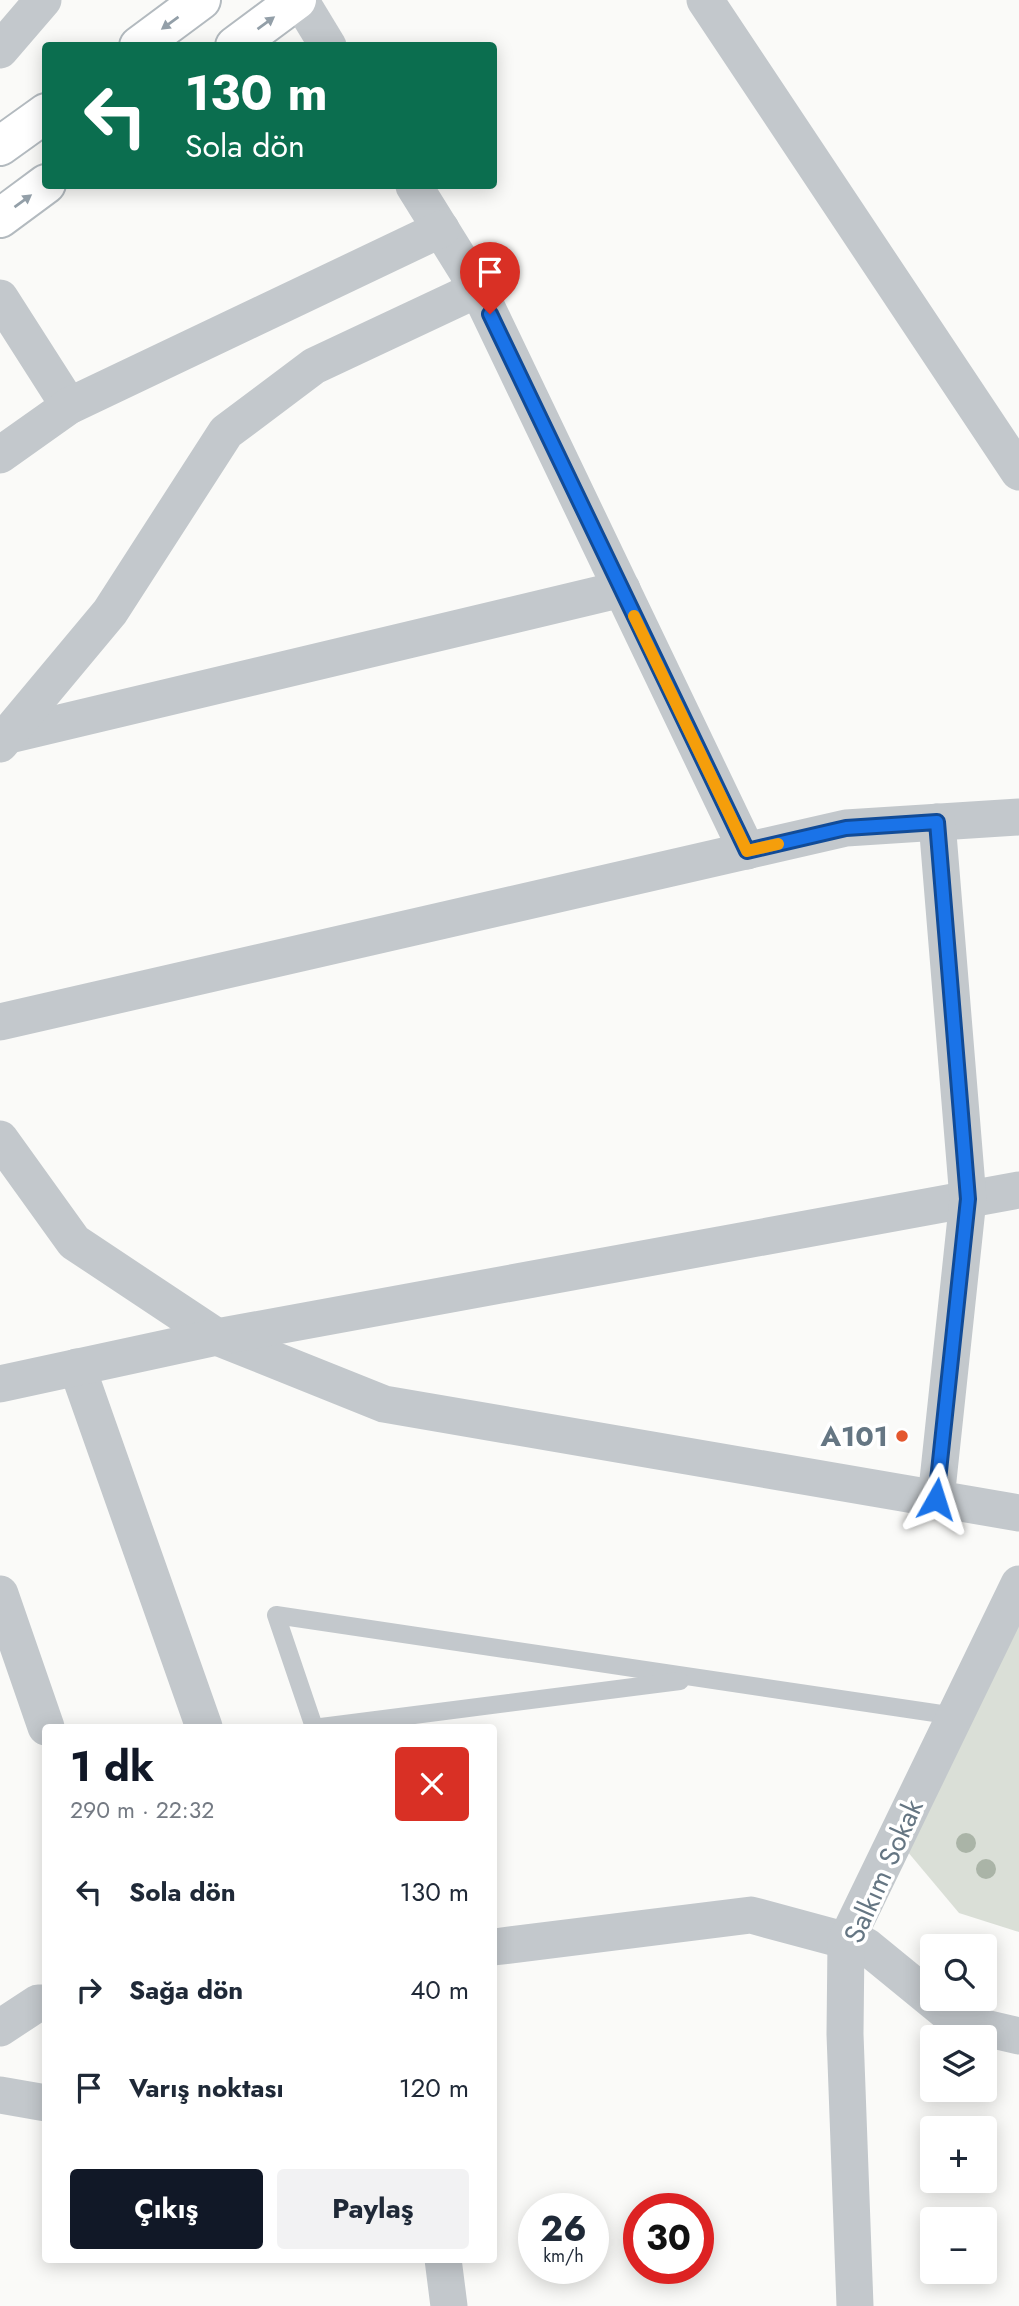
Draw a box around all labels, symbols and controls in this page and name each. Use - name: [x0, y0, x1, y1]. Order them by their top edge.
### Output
- one-way arrow: [161, 16, 179, 30]
- one-way arrow: [257, 16, 275, 30]
- text: 130 m: [185, 58, 328, 128]
- icon: left: [70, 70, 161, 161]
- text: Sola dön: [185, 123, 305, 169]
- one-way arrow: [14, 194, 32, 208]
- pin: [460, 242, 520, 314]
- icon: arrive: [471, 253, 509, 291]
- place label: A101: [819, 1416, 888, 1457]
- marker: A101: [894, 1428, 910, 1444]
- position arrow: [899, 1462, 973, 1536]
- text: 1 dk: [70, 1736, 154, 1797]
- button: close: [395, 1747, 469, 1821]
- street label: Salkım Sokak: [833, 1792, 934, 1950]
- text: 290 m · 22:32: [70, 1793, 214, 1827]
- icon: left: [70, 1873, 108, 1911]
- text: Sola dön: [129, 1873, 236, 1911]
- text: 130 m: [399, 1873, 469, 1911]
- map controls: [920, 1934, 997, 2284]
- button: search: [920, 1934, 997, 2011]
- icon: right: [70, 1971, 108, 2009]
- text: Sağa dön: [129, 1971, 243, 2009]
- text: 40 m: [410, 1971, 469, 2009]
- button: layers: [920, 2025, 997, 2102]
- icon: arrive: [70, 2069, 108, 2107]
- text: Varış noktası: [129, 2069, 284, 2107]
- text: 120 m: [399, 2069, 469, 2107]
- button: +: [920, 2116, 997, 2193]
- button: Çıkış: [70, 2169, 263, 2249]
- button: Paylaş: [277, 2169, 469, 2249]
- speed limit sign: 30: [623, 2193, 714, 2284]
- text: 26: [540, 2204, 587, 2254]
- button: −: [920, 2207, 997, 2284]
- text: km/h: [543, 2243, 584, 2269]

